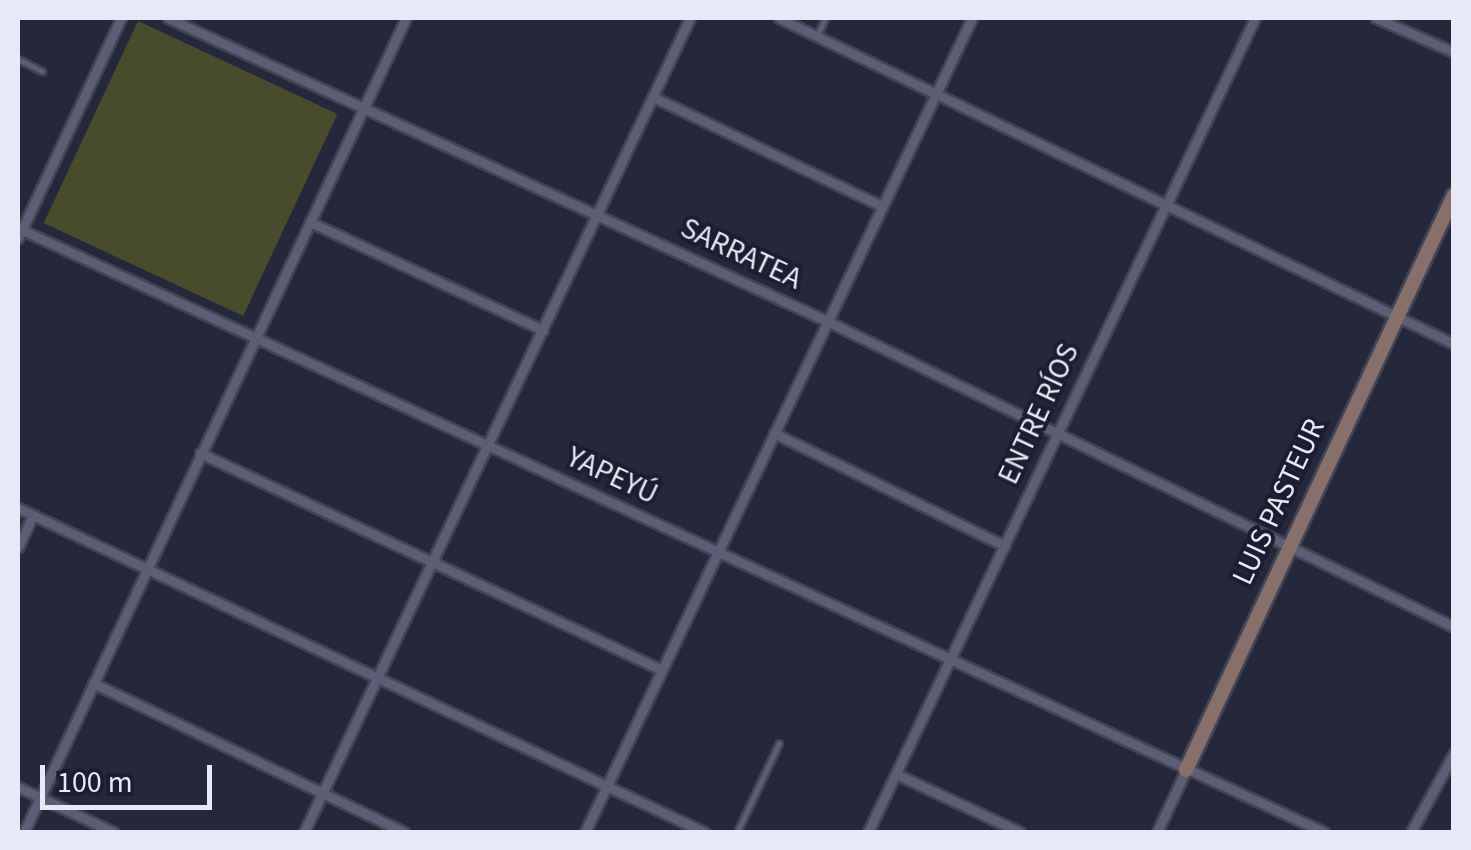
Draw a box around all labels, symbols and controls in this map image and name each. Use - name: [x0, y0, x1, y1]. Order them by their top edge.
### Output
- street label: SARRATEA: [675, 210, 807, 298]
- street label: ENTRE RÍOS: [991, 338, 1087, 490]
- street label: LUIS PASTEUR: [1225, 413, 1333, 591]
- street label: YAPEYÚ: [561, 439, 663, 513]
- scale bar: [45, 745, 218, 807]
- text: 100 m: [57, 761, 133, 804]

